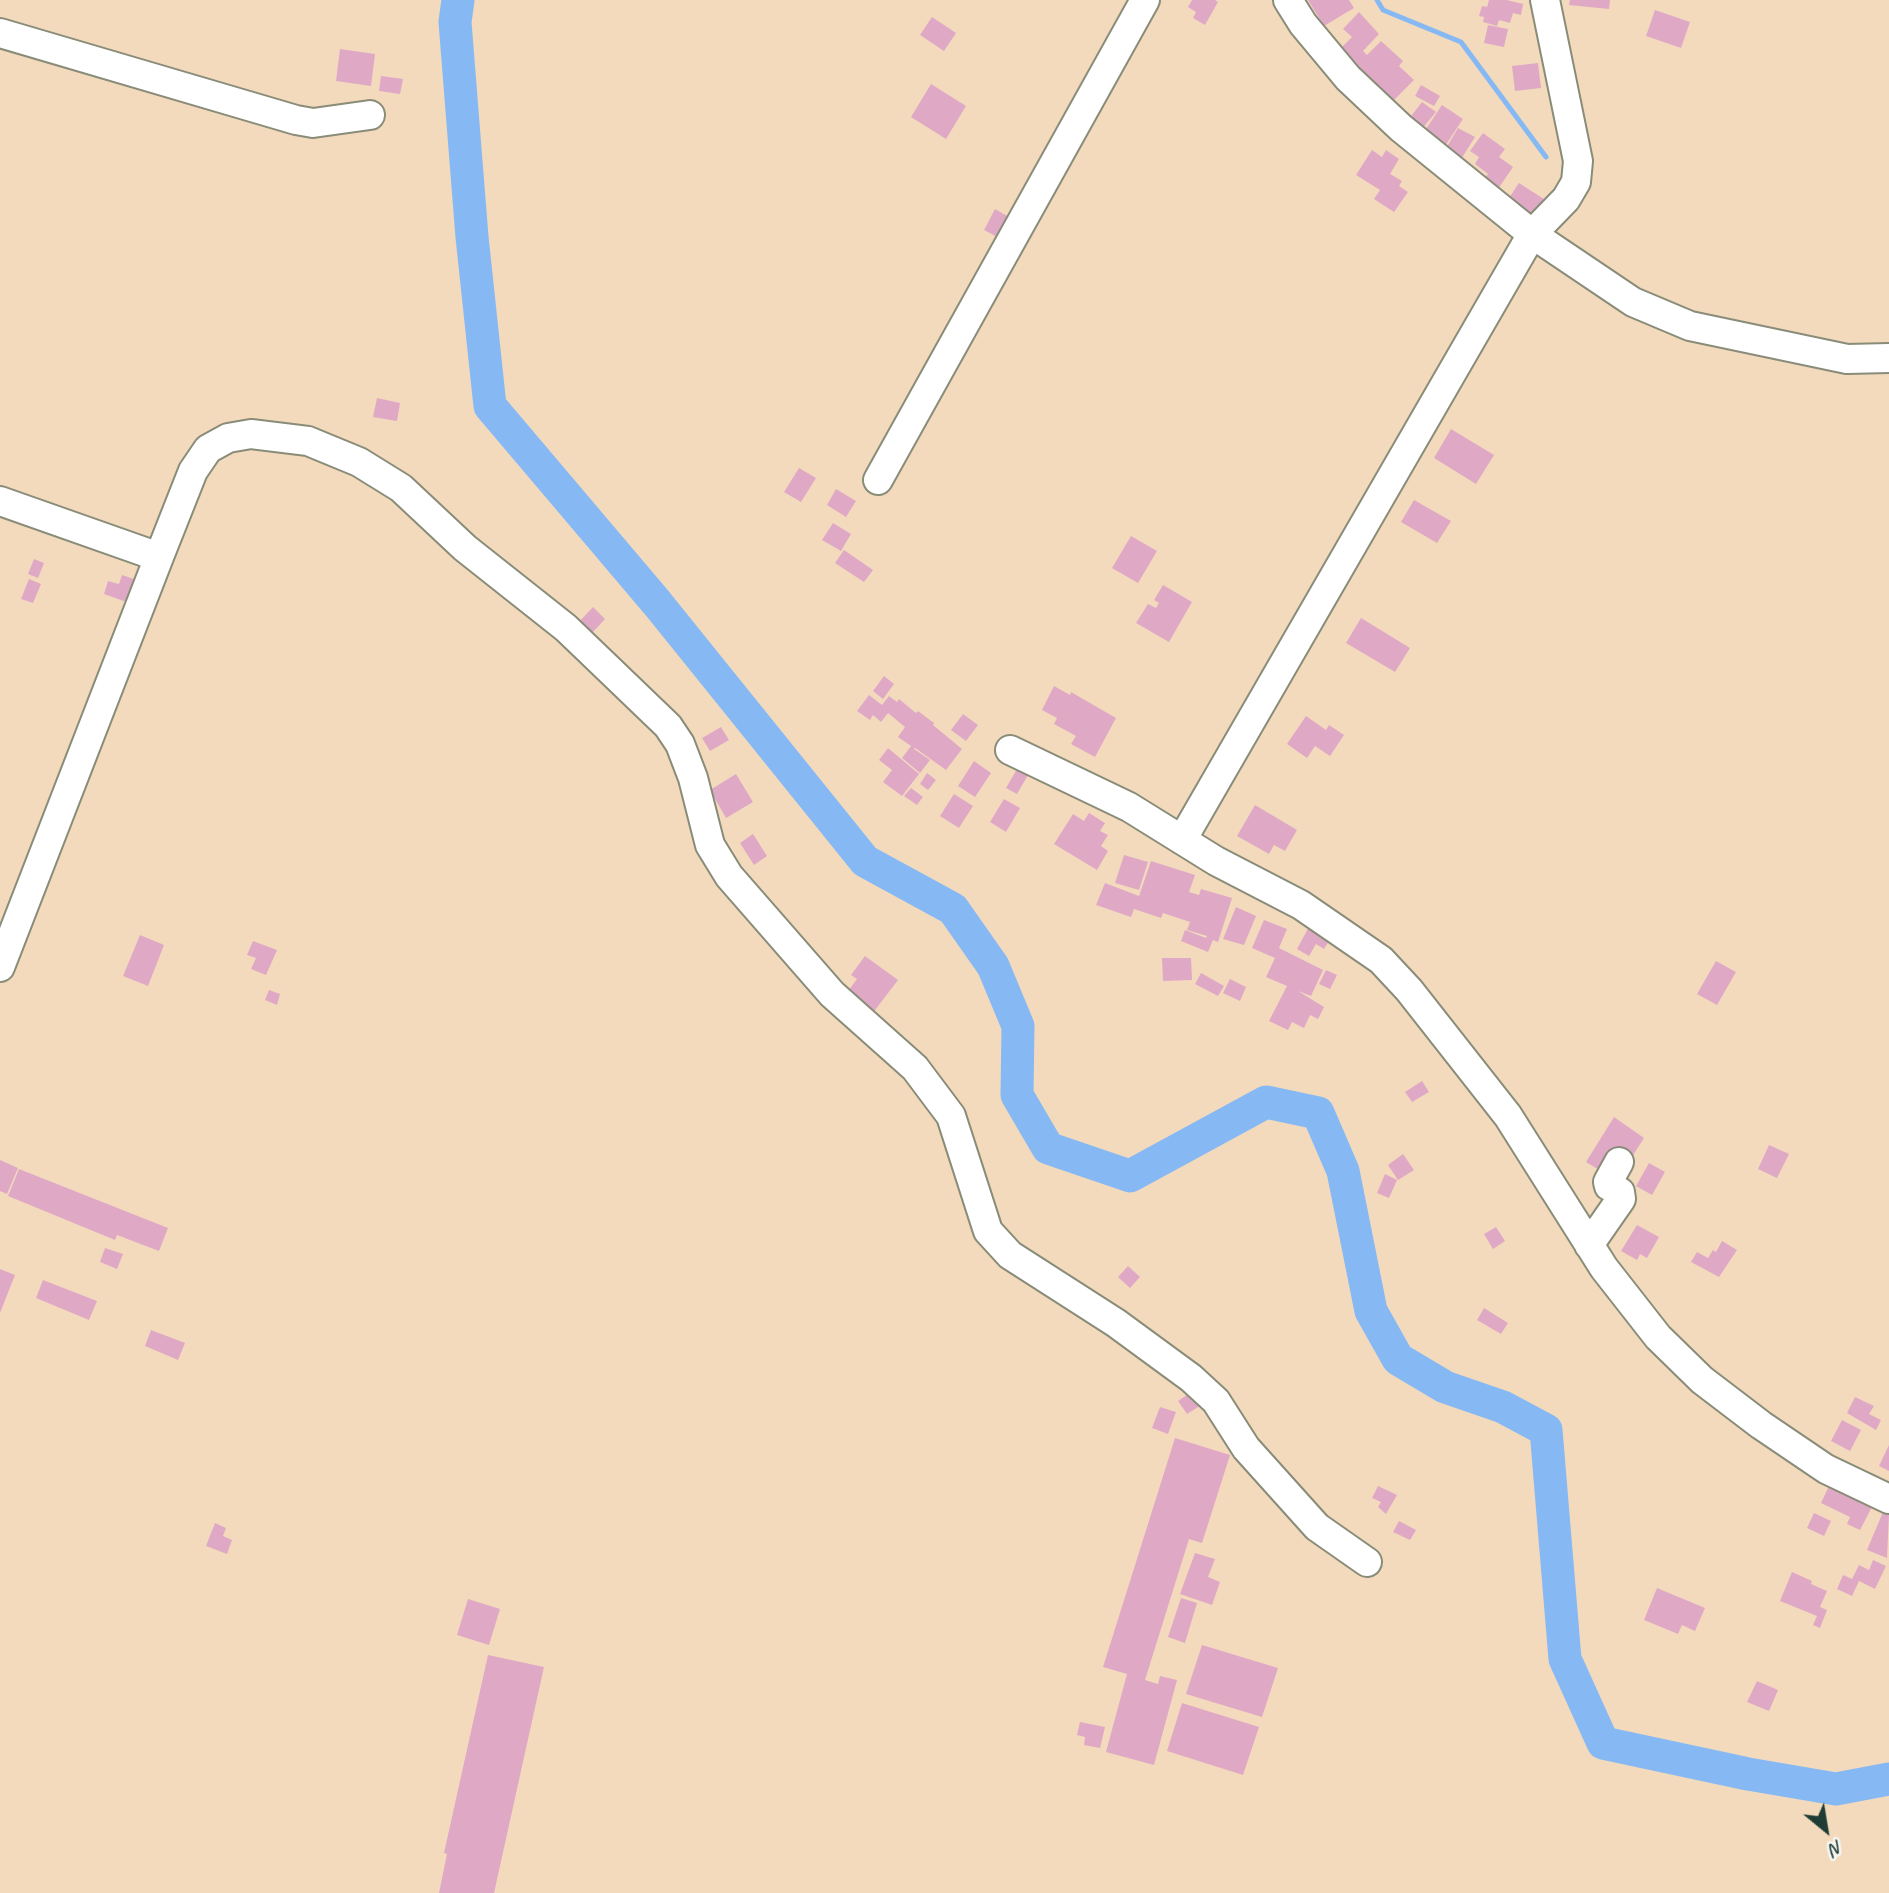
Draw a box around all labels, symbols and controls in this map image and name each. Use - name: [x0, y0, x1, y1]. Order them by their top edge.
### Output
- north arrow: [1791, 1795, 1861, 1865]
- text: N: [1825, 1835, 1848, 1862]

